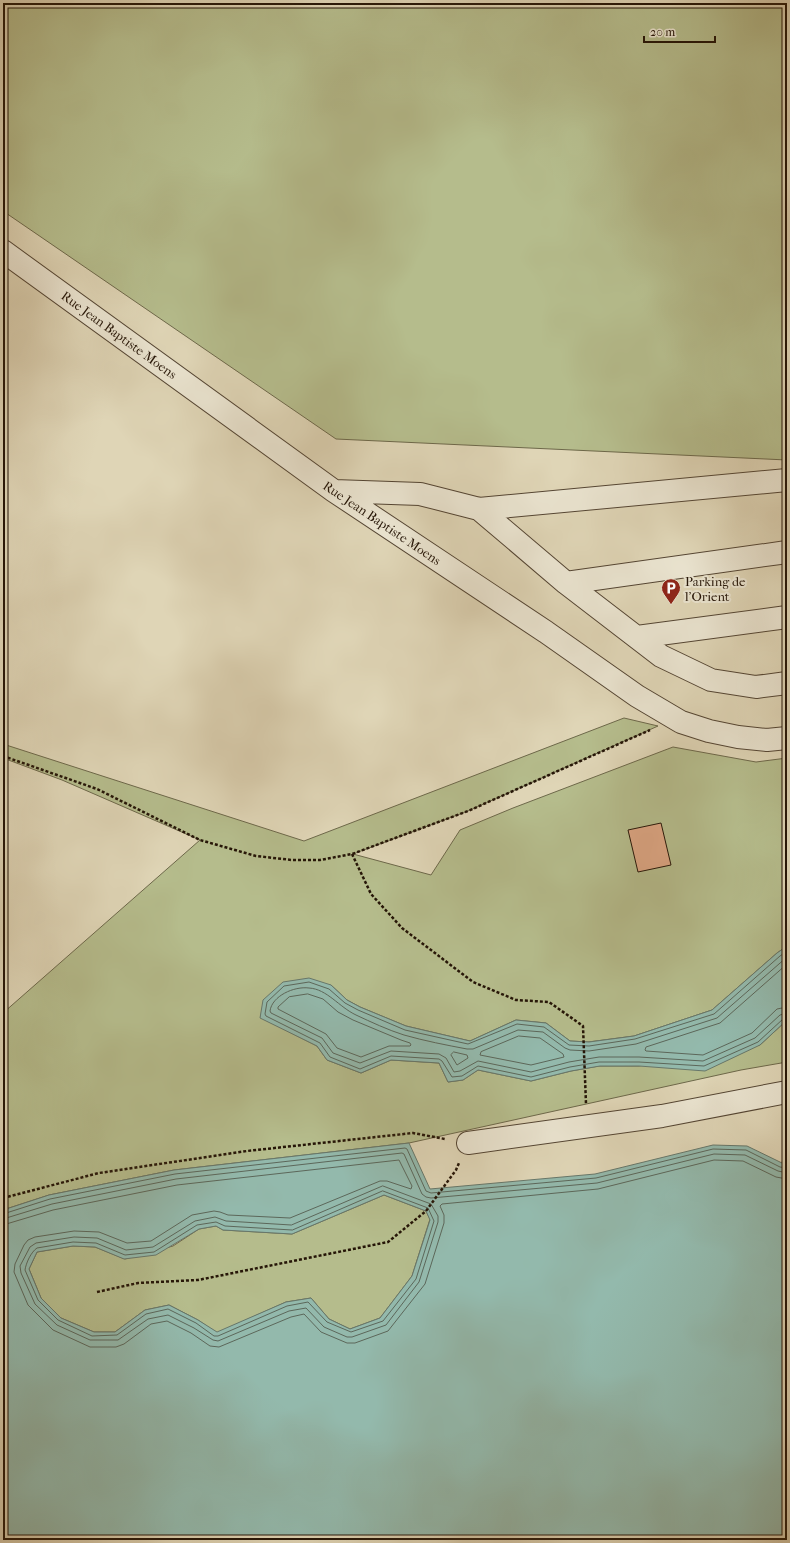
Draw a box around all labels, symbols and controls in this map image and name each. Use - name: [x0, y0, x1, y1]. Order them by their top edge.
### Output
- scale bar: [644, 18, 715, 44]
- text: 20 m: [650, 25, 675, 39]
- street label: Rue Jean Baptiste Moens: [58, 288, 180, 382]
- street label: Rue Jean Baptiste Moens: [320, 478, 444, 568]
- place label: Parking de l'Orient: [684, 574, 746, 604]
- parking icon: Parking de l'Orient: [660, 577, 682, 605]

